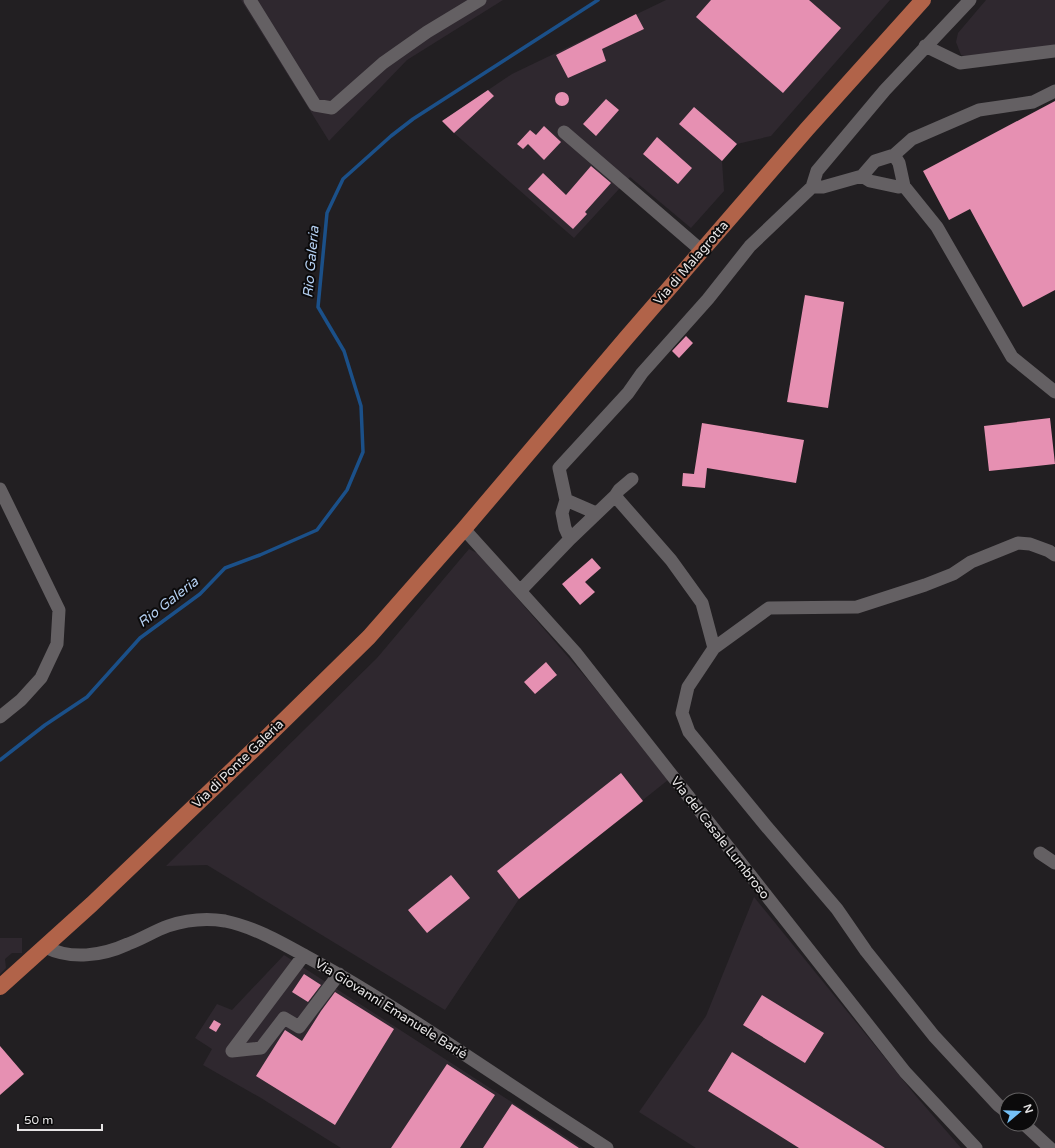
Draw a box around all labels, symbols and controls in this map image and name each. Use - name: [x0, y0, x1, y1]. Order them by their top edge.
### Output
- street label: Via di Malagrotta: [650, 218, 732, 308]
- water label: Rio Galeria: [299, 224, 323, 299]
- water label: Rio Galeria: [134, 572, 203, 631]
- street label: Via di Ponte Galeria: [189, 716, 287, 812]
- street label: Via del Casale Lumbroso: [667, 773, 773, 903]
- street label: Via Giovanni Emanuele Barié: [312, 955, 470, 1063]
- north arrow: [999, 1092, 1039, 1132]
- text: N: [1020, 1103, 1036, 1115]
- scale bar: [18, 1106, 102, 1132]
- text: 50 m: [24, 1113, 53, 1127]

